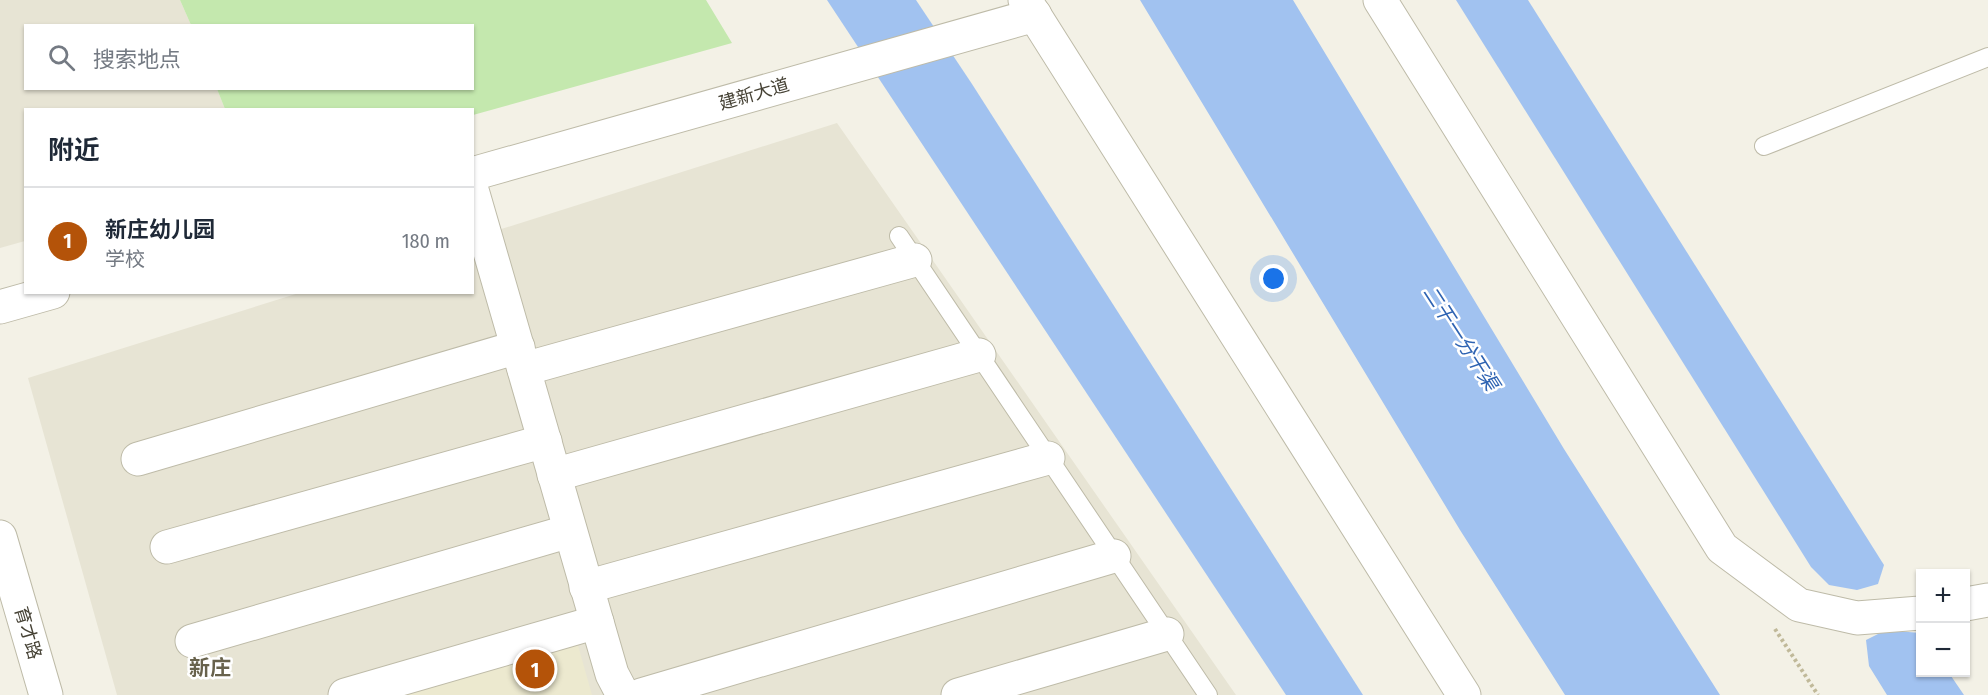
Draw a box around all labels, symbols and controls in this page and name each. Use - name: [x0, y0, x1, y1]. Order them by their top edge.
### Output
- search box: [24, 24, 474, 90]
- icon: search: [45, 41, 78, 74]
- text: 搜索地点: [93, 46, 181, 73]
- street label: 建新大道: [716, 74, 792, 114]
- text: 附近: [48, 135, 100, 166]
- text: 新庄幼儿园: [105, 216, 215, 243]
- text: 1: [63, 229, 72, 253]
- text: 180 m: [402, 229, 450, 253]
- text: 学校: [105, 247, 145, 271]
- your location: [1259, 264, 1288, 293]
- water label: 二干一分干渠: [1418, 281, 1505, 397]
- map controls: [1916, 569, 1970, 677]
- button: +: [1916, 569, 1970, 623]
- street label: 育才路: [10, 604, 46, 662]
- button: −: [1916, 623, 1970, 677]
- pin: 1: [516, 646, 554, 692]
- district label: 新庄: [189, 655, 231, 681]

